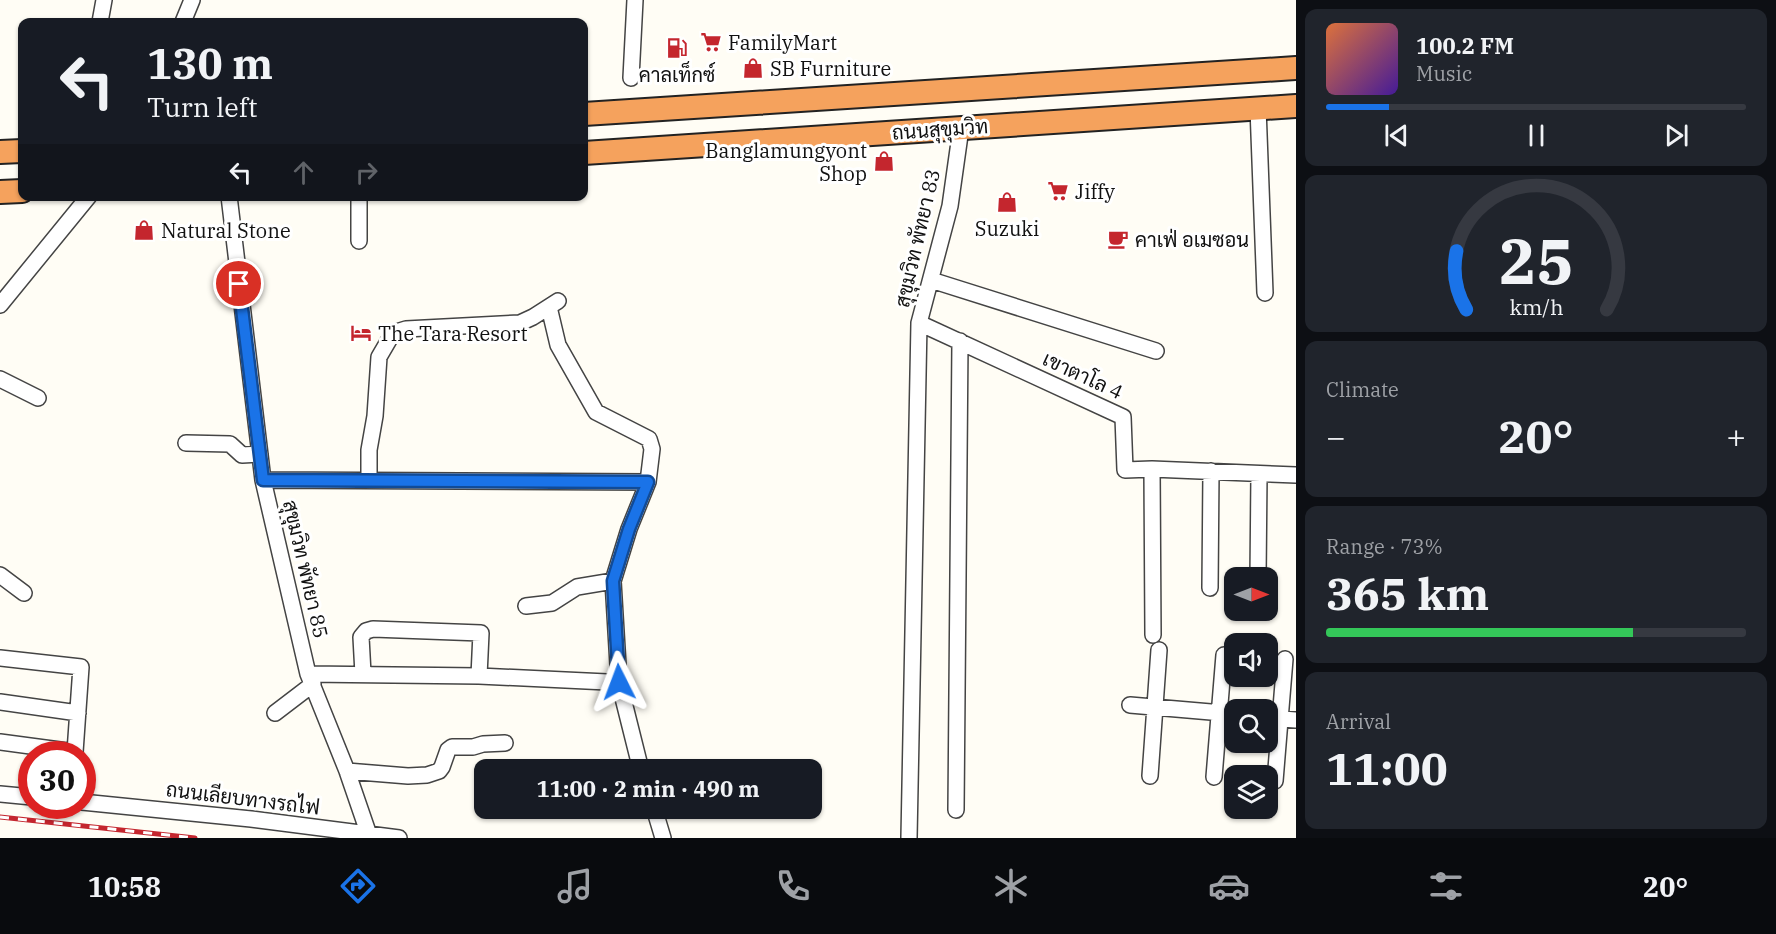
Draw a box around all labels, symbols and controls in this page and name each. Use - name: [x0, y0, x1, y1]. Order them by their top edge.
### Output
- place label: FamilyMart: [728, 29, 837, 56]
- supermarket icon: FamilyMart: [699, 30, 723, 54]
- text: 100.2 FM: [1416, 31, 1514, 60]
- text: 130 m: [147, 36, 273, 91]
- fuel station icon: คาลเท็กซ์: [665, 36, 689, 60]
- icon: left: [48, 42, 126, 120]
- place label: SB Furniture: [770, 55, 891, 82]
- shop icon: SB Furniture: [741, 56, 765, 80]
- place label: คาลเท็กซ์: [639, 60, 715, 88]
- text: Music: [1416, 60, 1472, 87]
- text: Turn left: [147, 89, 258, 124]
- street label: ถนนสุขุมวิท: [891, 112, 989, 147]
- icon: previous: [1380, 119, 1413, 152]
- icon: pause: [1520, 119, 1553, 152]
- icon: next: [1660, 119, 1693, 152]
- place label: Banglamungyont Shop: [705, 137, 867, 187]
- shop icon: Banglamungyont Shop: [872, 149, 896, 173]
- icon: left: [224, 156, 257, 189]
- icon: ahead: [287, 156, 320, 189]
- icon: right: [350, 156, 383, 189]
- street label: สุขุมวิท พัทยา 83: [888, 166, 947, 310]
- place label: Jiffy: [1075, 178, 1115, 205]
- supermarket icon: Jiffy: [1046, 179, 1070, 203]
- shop icon: Suzuki: [995, 190, 1019, 214]
- place label: Suzuki: [975, 215, 1039, 242]
- place label: Natural Stone: [161, 217, 291, 244]
- shop icon: Natural Stone: [132, 218, 156, 242]
- text: 25: [1499, 220, 1573, 301]
- place label: คาเฟ่ อเมซอน: [1135, 226, 1249, 253]
- cafe icon: คาเฟ่ อเมซอน: [1106, 227, 1130, 251]
- pin: [213, 258, 264, 309]
- icon: arrive: [222, 267, 255, 300]
- text: km/h: [1509, 294, 1563, 322]
- place label: The Tara Resort: [378, 320, 527, 347]
- hotel icon: The Tara Resort: [349, 321, 373, 345]
- street label: เขาตาโล 4: [1039, 345, 1127, 405]
- text: Climate: [1326, 376, 1399, 403]
- text: 20°: [1498, 407, 1574, 465]
- text: −: [1326, 415, 1346, 458]
- text: +: [1726, 415, 1746, 458]
- street label: สุขุมวิท พัทยา 85: [276, 497, 335, 641]
- text: Range · 73%: [1326, 533, 1443, 560]
- text: 365 km: [1326, 564, 1489, 622]
- north arrow: [1224, 567, 1278, 621]
- map controls: [1224, 567, 1278, 819]
- button: sound: [1224, 633, 1278, 687]
- position arrow: [587, 650, 651, 714]
- button: search: [1224, 699, 1278, 753]
- text: Arrival: [1326, 708, 1391, 735]
- text: 11:00: [1326, 739, 1448, 797]
- speed limit sign: 30: [18, 741, 96, 819]
- button: layers: [1224, 765, 1278, 819]
- text: 11:00 · 2 min · 490 m: [536, 774, 760, 803]
- street label: ถนนเลียบทางรถไฟ: [165, 775, 321, 821]
- icon: directions: [337, 865, 379, 907]
- icon: music: [554, 865, 596, 907]
- icon: phone: [772, 865, 814, 907]
- icon: climate: [990, 865, 1032, 907]
- icon: car: [1208, 865, 1250, 907]
- icon: filters: [1425, 865, 1467, 907]
- text: 10:58: [88, 869, 161, 904]
- text: 20°: [1643, 869, 1688, 904]

